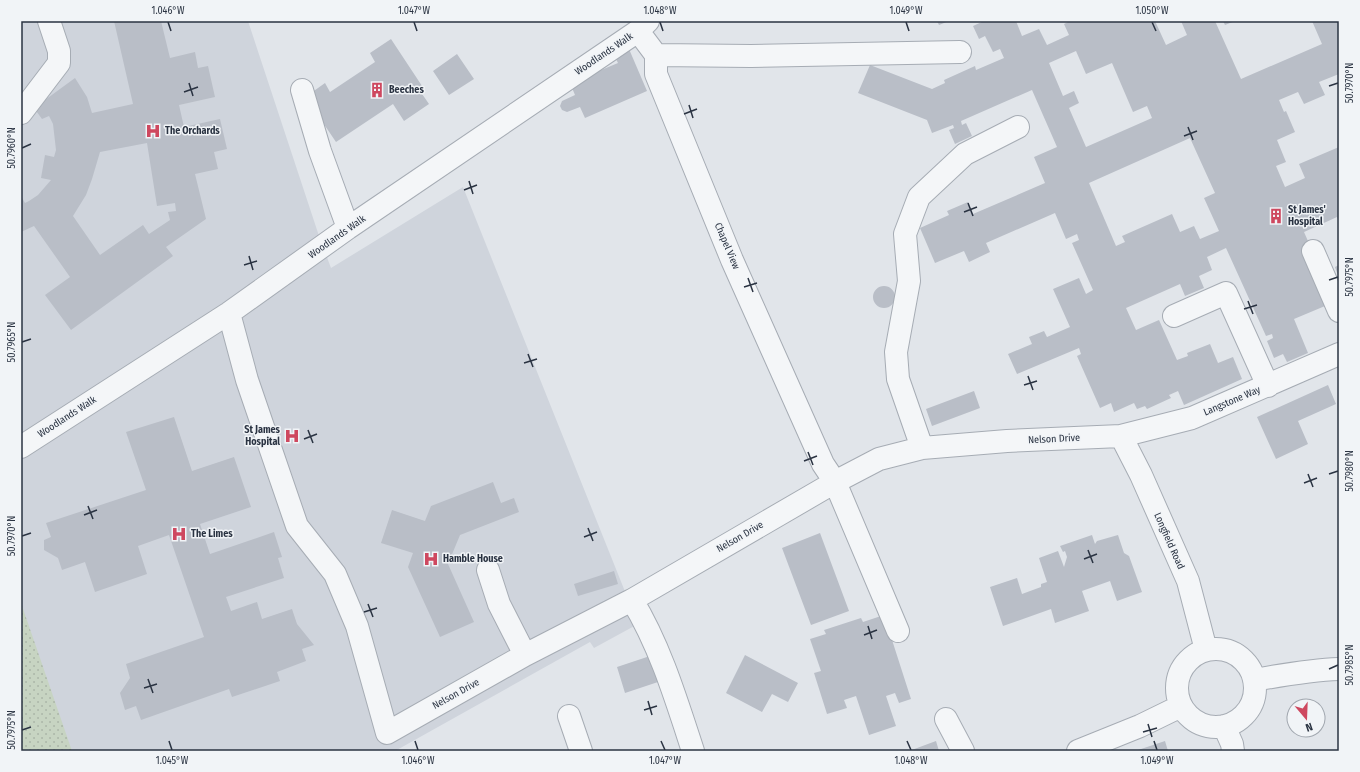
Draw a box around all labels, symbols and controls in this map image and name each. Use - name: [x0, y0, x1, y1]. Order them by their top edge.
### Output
- text: 1.046°W: [152, 5, 185, 17]
- text: 1.047°W: [398, 5, 431, 17]
- text: 1.048°W: [643, 5, 677, 17]
- text: 1.049°W: [890, 5, 923, 17]
- text: 1.050°W: [1135, 5, 1169, 17]
- street label: Woodlands Walk: [573, 30, 636, 78]
- text: 50.7970°N: [1344, 63, 1356, 103]
- building icon: Beeches: [368, 81, 386, 99]
- place label: Beeches: [389, 84, 424, 96]
- hospital icon: The Orchards: [144, 122, 162, 140]
- place label: The Orchards: [165, 125, 220, 137]
- text: 50.7960°N: [6, 127, 18, 169]
- place label: St James' Hospital: [1288, 204, 1326, 228]
- building icon: St James' Hospital: [1267, 207, 1285, 225]
- street label: Woodlands Walk: [306, 213, 368, 261]
- street label: Chapel View: [712, 221, 742, 272]
- text: 50.7975°N: [1344, 257, 1356, 297]
- text: 50.7965°N: [6, 322, 18, 362]
- street label: Langstone Way: [1202, 383, 1263, 418]
- street label: Woodlands Walk: [36, 393, 99, 440]
- place label: St James Hospital: [244, 424, 281, 448]
- hospital icon: St James Hospital: [283, 427, 301, 445]
- street label: Nelson Drive: [1028, 432, 1080, 446]
- text: 50.7980°N: [1344, 450, 1356, 492]
- street label: Longfield Road: [1151, 511, 1187, 571]
- text: 50.7970°N: [6, 516, 18, 556]
- street label: Nelson Drive: [714, 519, 766, 555]
- hospital icon: The Limes: [170, 525, 188, 543]
- place label: The Limes: [191, 528, 233, 540]
- hospital icon: Hamble House: [422, 550, 440, 568]
- place label: Hamble House: [443, 553, 503, 565]
- text: 50.7985°N: [1344, 645, 1356, 685]
- street label: Nelson Drive: [430, 676, 482, 712]
- north arrow: [1286, 698, 1326, 738]
- text: 50.7975°N: [6, 710, 18, 750]
- text: N: [1304, 720, 1314, 734]
- text: 1.045°W: [156, 755, 189, 767]
- text: 1.046°W: [402, 755, 435, 767]
- text: 1.047°W: [649, 755, 682, 767]
- text: 1.048°W: [894, 755, 928, 767]
- text: 1.049°W: [1141, 755, 1174, 767]

